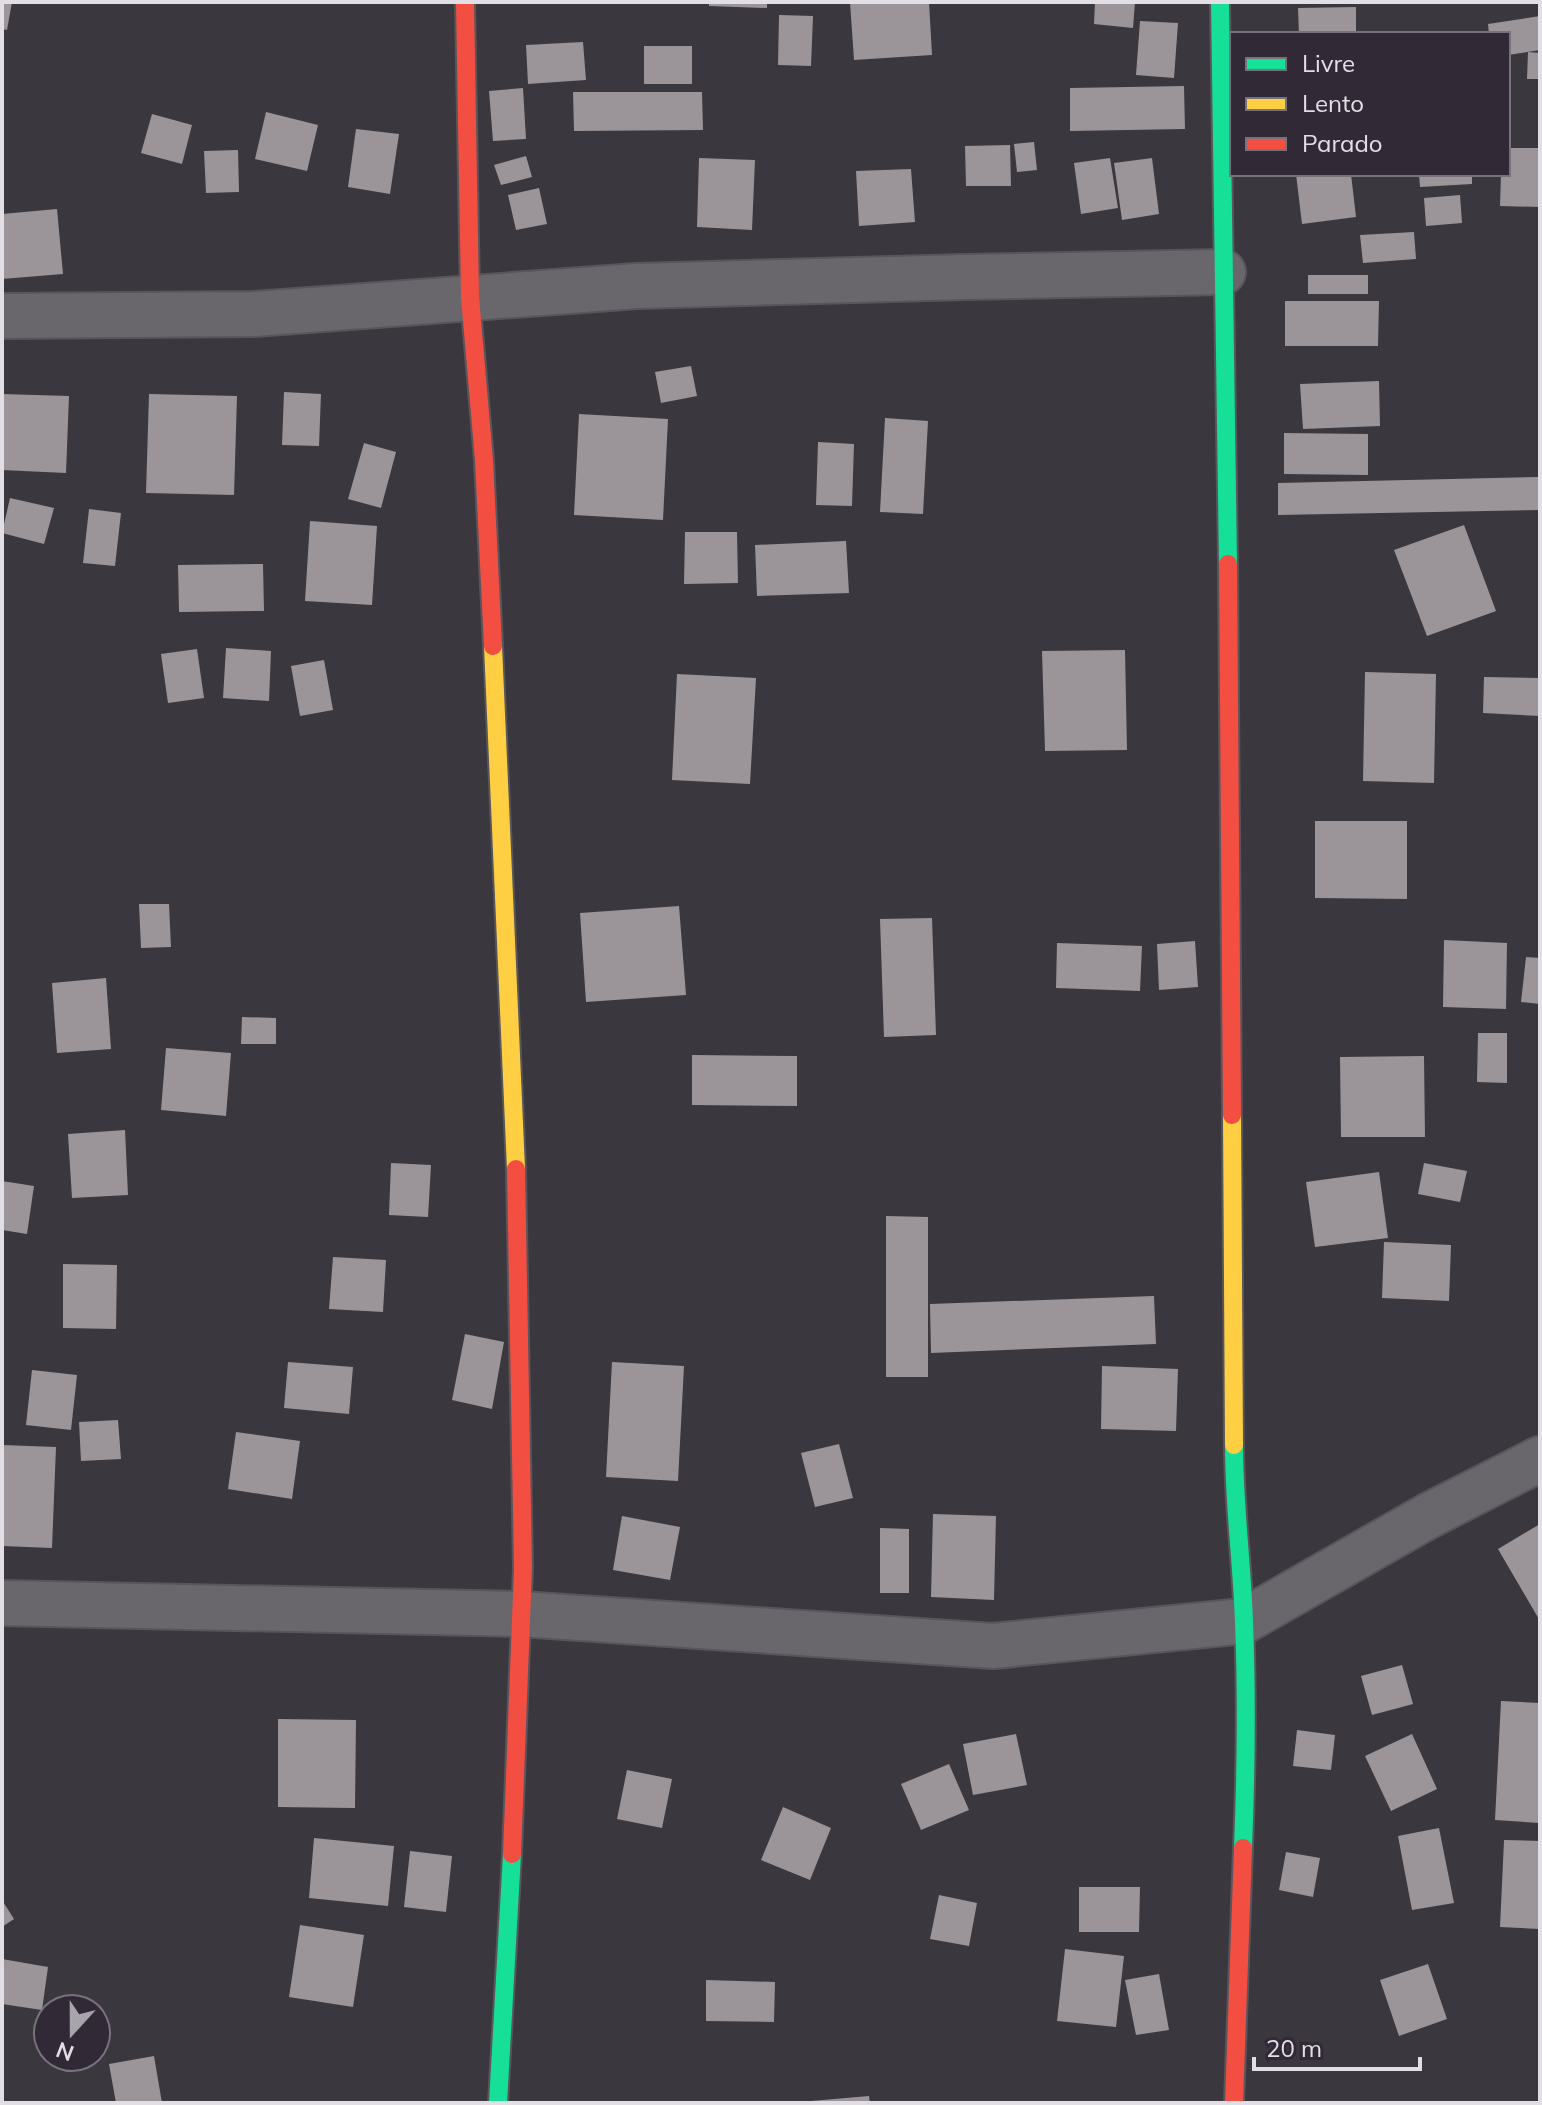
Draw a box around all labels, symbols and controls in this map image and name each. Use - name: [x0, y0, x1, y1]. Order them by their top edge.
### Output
- legend: [1230, 32, 1510, 176]
- text: Livre: [1302, 48, 1355, 78]
- text: Lento: [1302, 88, 1364, 118]
- text: Parado: [1302, 128, 1383, 158]
- north arrow: [32, 1993, 112, 2073]
- scale bar: [1254, 2021, 1420, 2071]
- text: 20 m: [1266, 2033, 1322, 2063]
- text: N: [52, 2036, 78, 2068]

